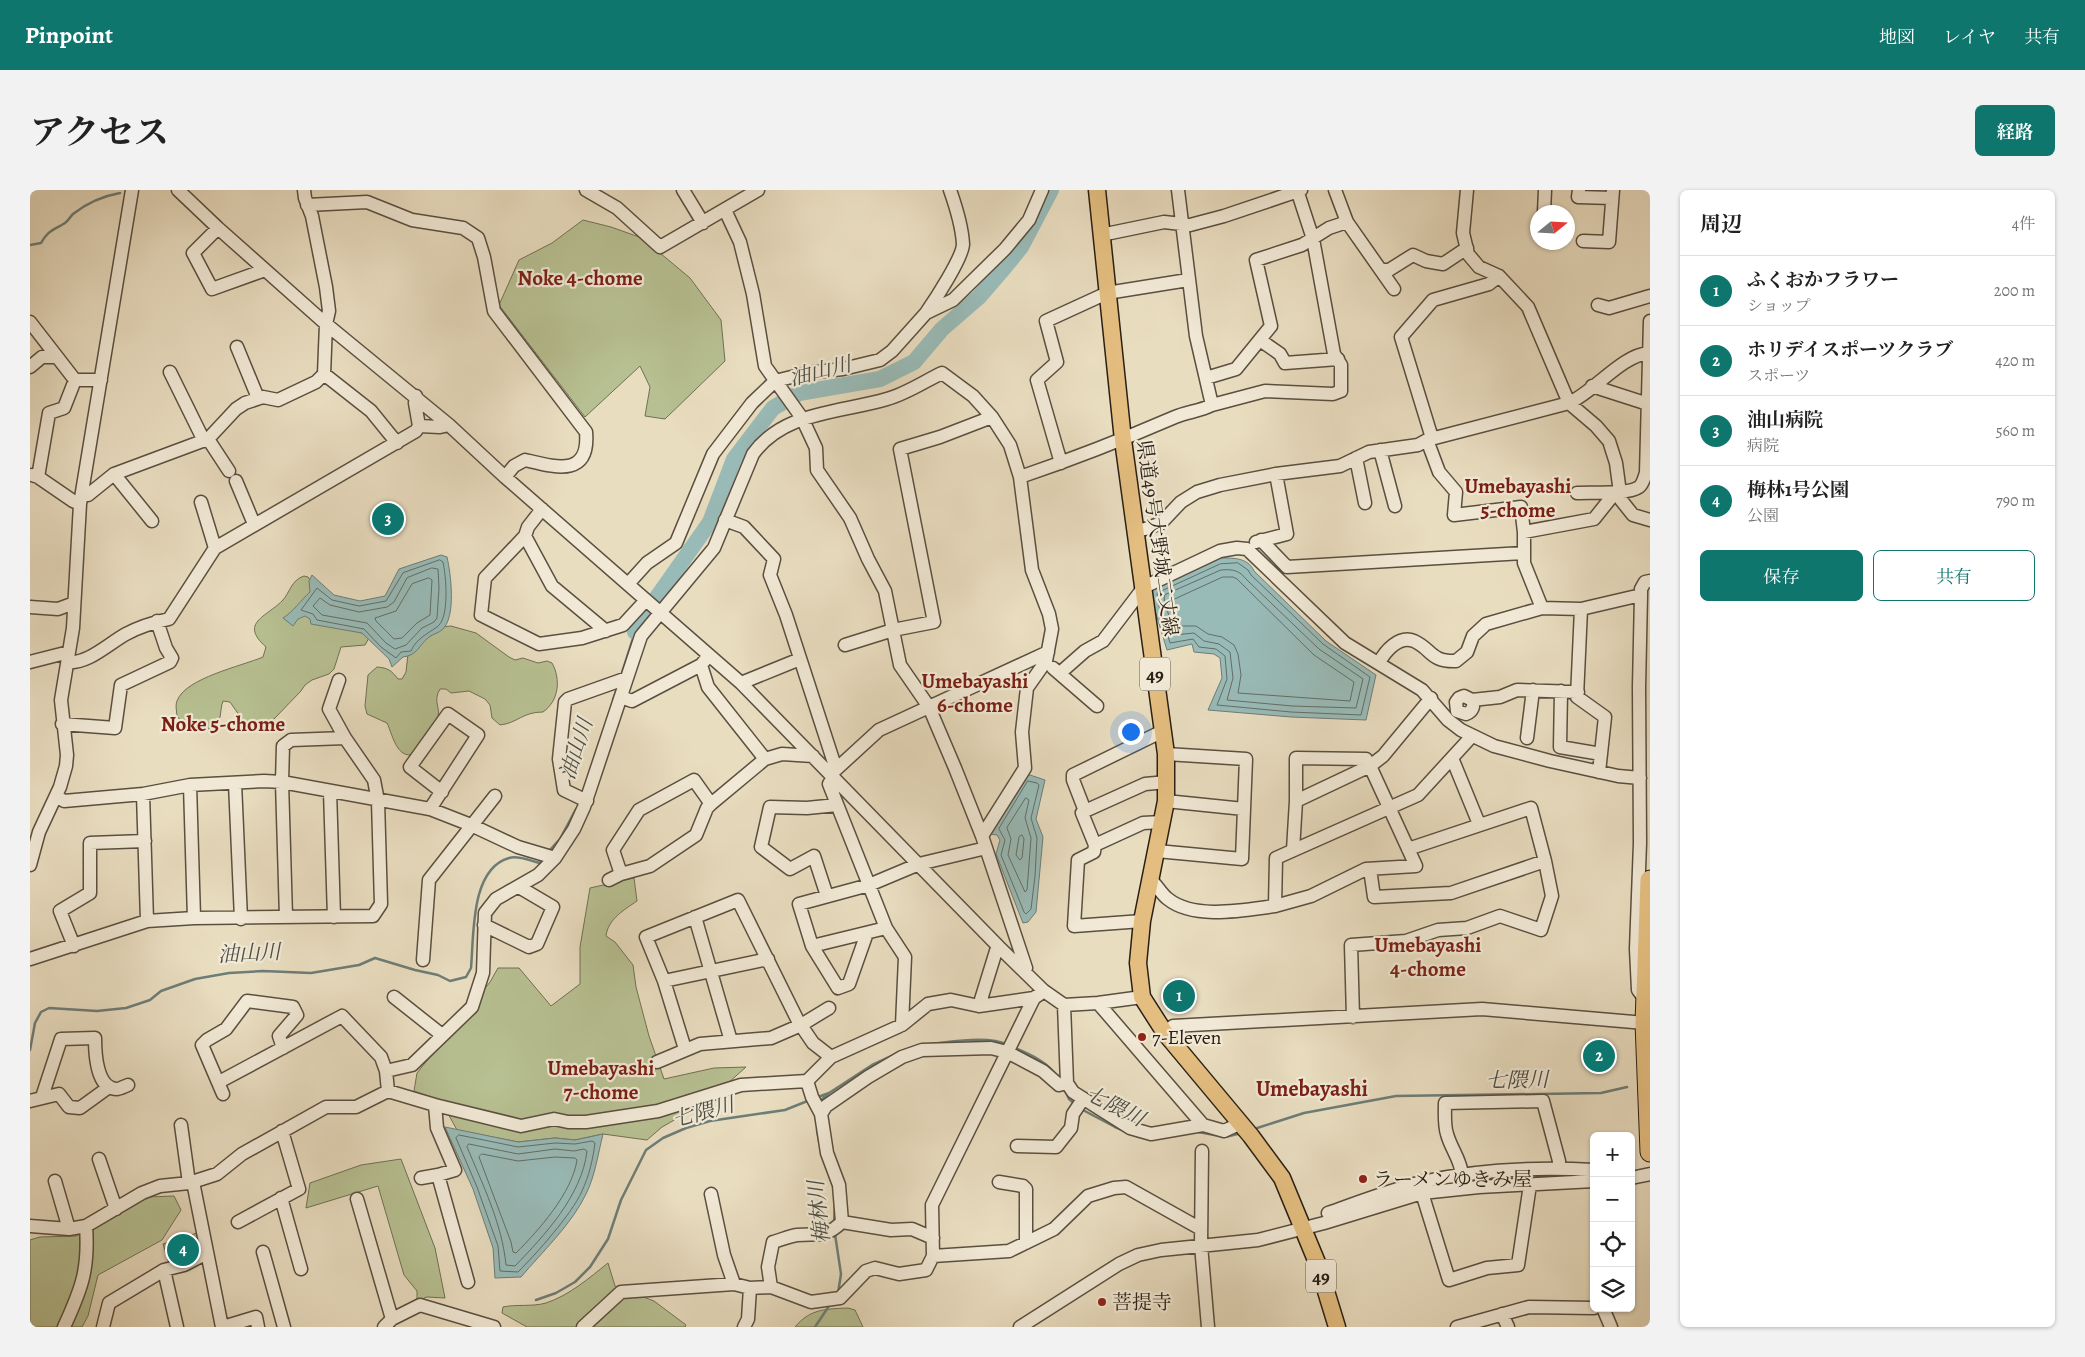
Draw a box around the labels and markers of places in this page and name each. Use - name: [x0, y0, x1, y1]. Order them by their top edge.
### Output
- pin: 3: [372, 500, 404, 538]
- pin: 1: [1163, 977, 1195, 1015]
- place label: 7-Eleven: [1152, 1024, 1222, 1051]
- marker: 7-Eleven: [1136, 1031, 1148, 1043]
- pin: 2: [1583, 1037, 1615, 1075]
- place label: ラーメンゆきみ屋: [1373, 1166, 1532, 1193]
- marker: ラーメンゆきみ屋: [1357, 1173, 1369, 1185]
- pin: 4: [167, 1231, 199, 1269]
- place label: 菩提寺: [1112, 1289, 1172, 1316]
- marker: 菩提寺: [1096, 1296, 1108, 1308]

